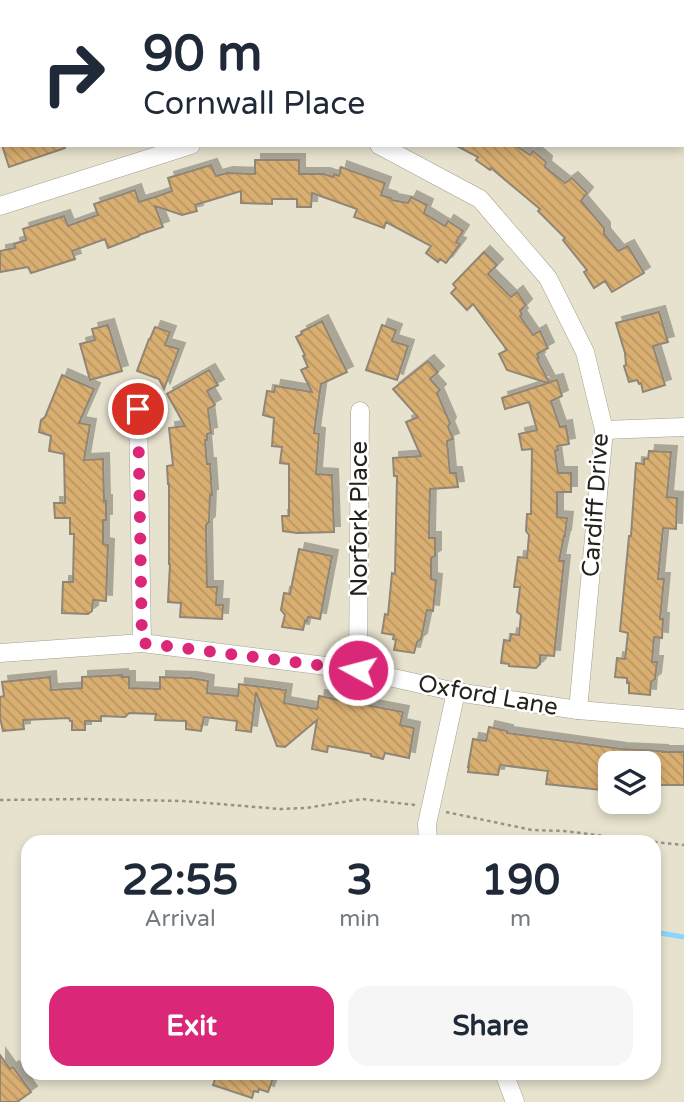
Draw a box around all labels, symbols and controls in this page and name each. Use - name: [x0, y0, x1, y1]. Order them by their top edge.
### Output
- text: 90 m: [143, 25, 262, 84]
- icon: right: [28, 28, 119, 119]
- text: Cornwall Place: [143, 85, 365, 123]
- pin: [108, 379, 168, 439]
- icon: arrive: [119, 390, 157, 428]
- street label: Cardiff Drive: [576, 432, 615, 578]
- street label: Norfork Place: [345, 441, 374, 597]
- position arrow: [321, 633, 395, 707]
- street label: Oxford Lane: [416, 669, 560, 722]
- map controls: [598, 751, 661, 814]
- button: layers: [598, 751, 661, 814]
- text: 22:55: [122, 855, 238, 906]
- text: 3: [346, 855, 373, 906]
- text: 190: [481, 855, 560, 906]
- text: Arrival: [145, 905, 216, 933]
- text: min: [339, 905, 380, 933]
- text: m: [510, 905, 531, 933]
- button: Exit: [49, 986, 334, 1066]
- button: Share: [348, 986, 633, 1066]

